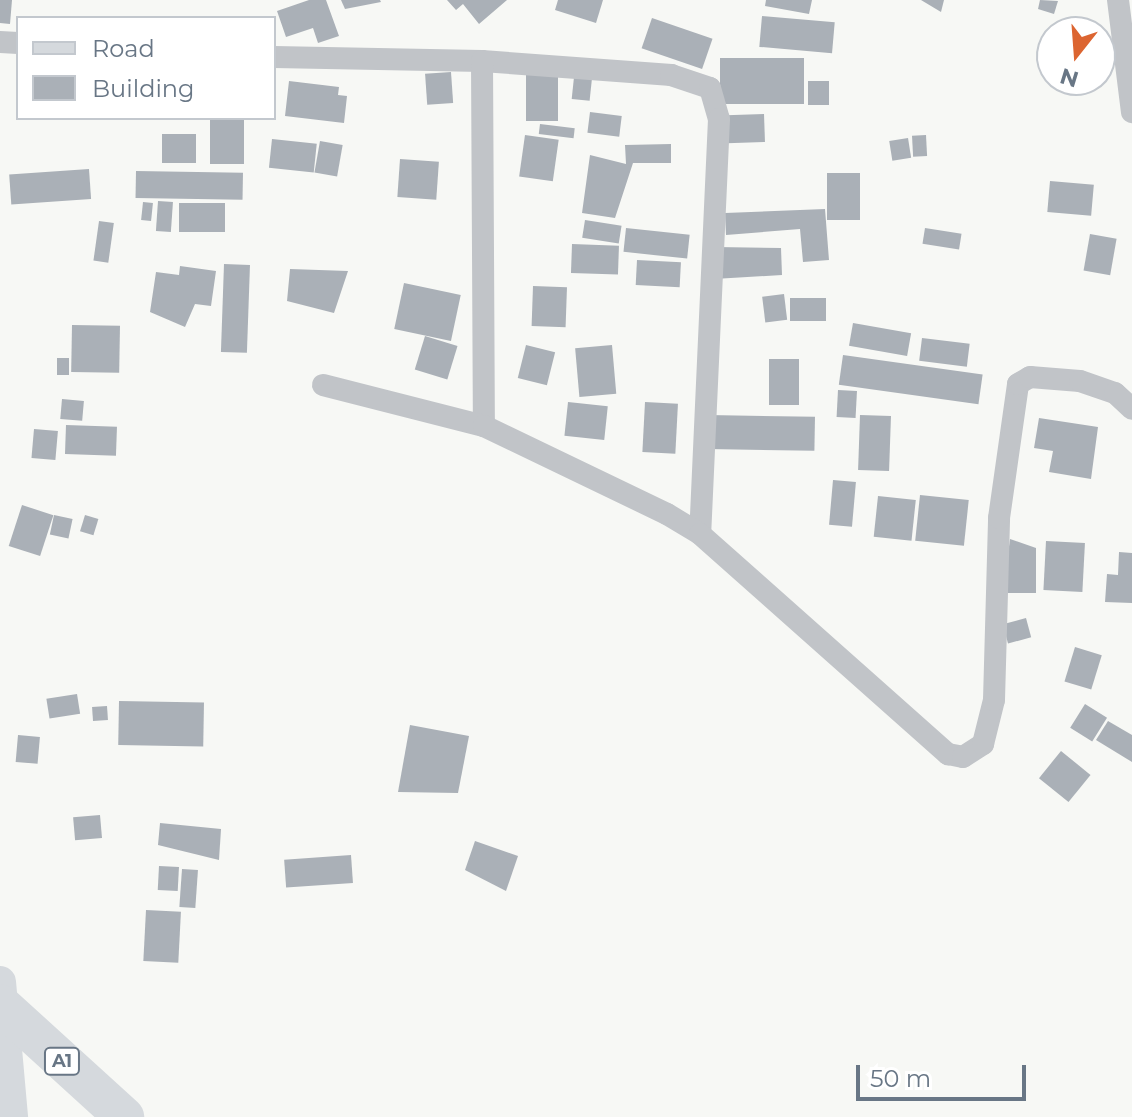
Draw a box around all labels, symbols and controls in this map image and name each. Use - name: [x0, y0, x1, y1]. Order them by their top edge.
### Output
- legend: [16, 16, 276, 120]
- north arrow: [1036, 16, 1116, 96]
- text: Road: [92, 34, 155, 63]
- text: N: [1057, 62, 1082, 93]
- text: Building: [92, 74, 195, 103]
- road number: A1: [42, 1047, 82, 1075]
- scale bar: [860, 1049, 1030, 1099]
- text: 50 m: [870, 1064, 931, 1093]

